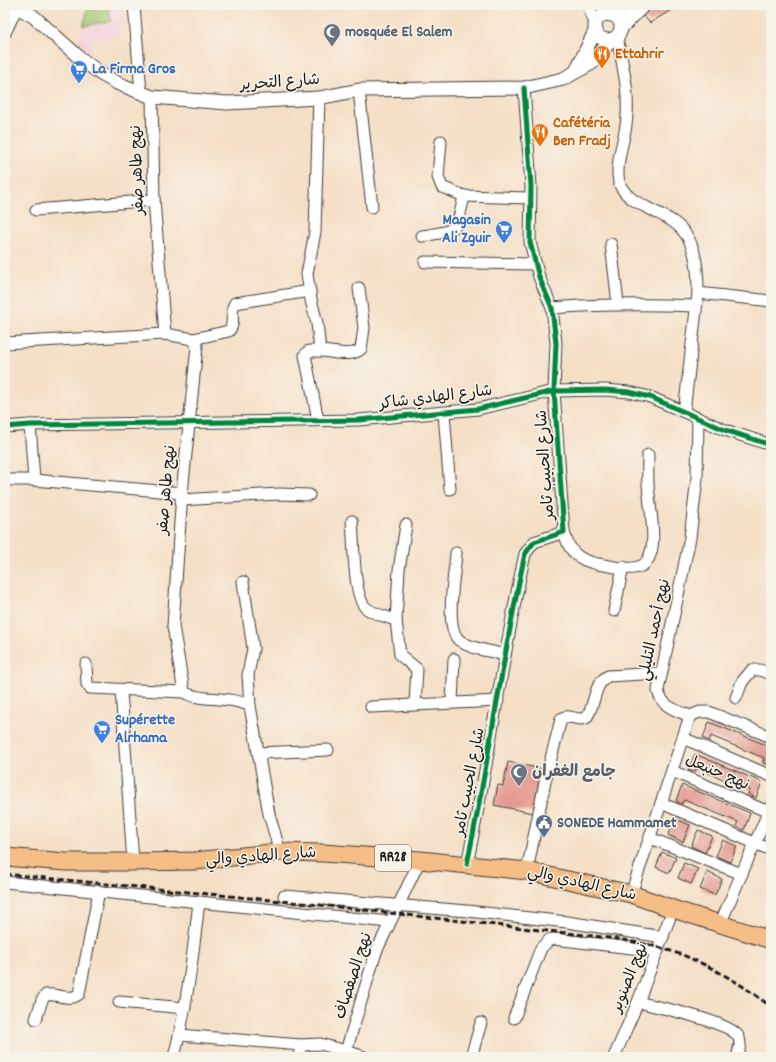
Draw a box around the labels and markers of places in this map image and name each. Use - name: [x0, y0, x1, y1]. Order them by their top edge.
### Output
- place label: mosquée El Salem: [345, 21, 453, 44]
- mosque icon: mosquée El Salem: [322, 22, 342, 47]
- place label: Ettahrir: [615, 43, 665, 66]
- restaurant icon: Ettahrir: [592, 44, 612, 69]
- place label: La Firma Gros: [92, 58, 176, 81]
- supermarket icon: La Firma Gros: [69, 59, 89, 84]
- place label: Cafétéria Ben Fradj: [553, 112, 612, 153]
- restaurant icon: Cafétéria Ben Fradj: [530, 122, 550, 147]
- place label: Magasin Ali Zguir: [442, 209, 492, 250]
- supermarket icon: Magasin Ali Zguir: [494, 219, 514, 244]
- place label: Supérette Alrhama: [115, 709, 175, 750]
- supermarket icon: Supérette Alrhama: [92, 719, 112, 744]
- place label: جامع الغفران: [532, 761, 616, 784]
- mosque icon: جامع الغفران: [509, 762, 529, 787]
- place label: SONEDE Hammamet: [557, 812, 677, 835]
- public building icon: SONEDE Hammamet: [534, 813, 554, 838]

